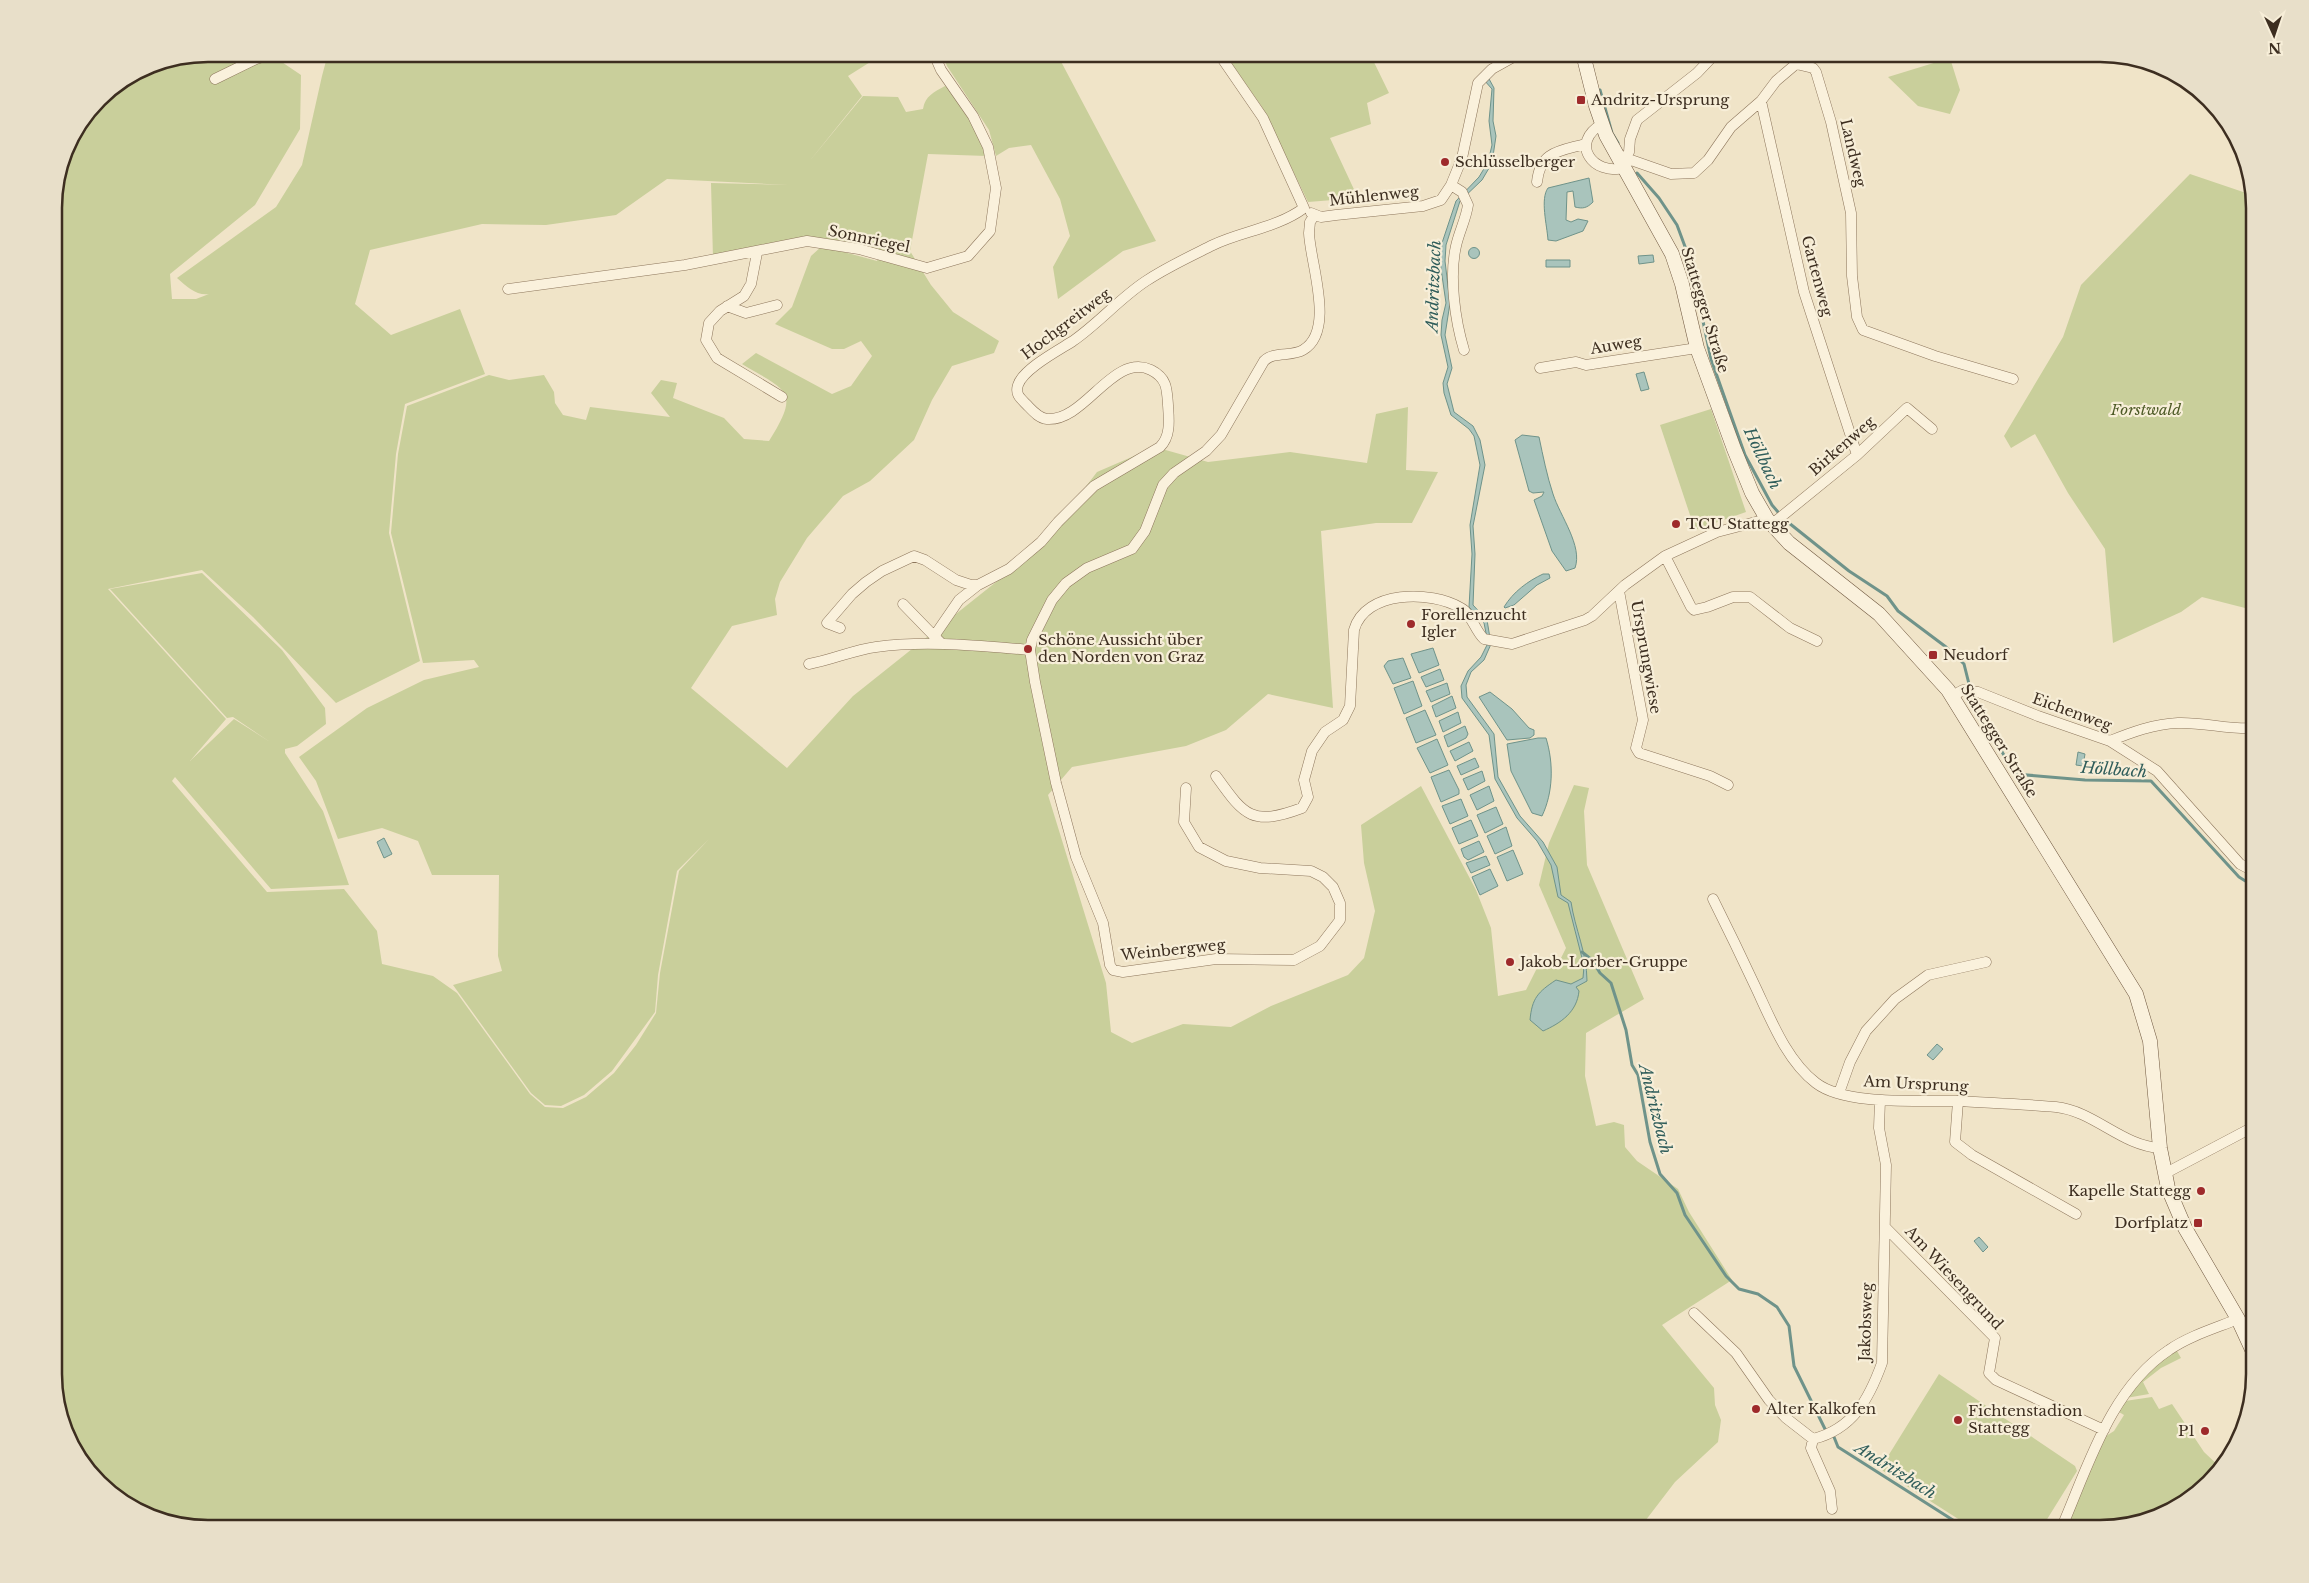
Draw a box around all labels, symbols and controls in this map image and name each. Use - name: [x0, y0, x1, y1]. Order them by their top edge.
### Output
- north arrow: [2249, 10, 2299, 60]
- text: N: [2268, 39, 2282, 57]
- place label: Andritz-Ursprung: [1590, 90, 1730, 109]
- marker: Andritz-Ursprung: [1575, 94, 1587, 106]
- street label: Landweg: [1836, 117, 1871, 190]
- place label: Schlüsselberger: [1455, 152, 1576, 171]
- marker: Schlüsselberger: [1439, 156, 1451, 168]
- street label: Mühlenweg: [1328, 181, 1421, 210]
- street label: Sonnriegel: [826, 221, 912, 256]
- street label: Gartenweg: [1798, 233, 1838, 319]
- water label: Andritzbach: [1421, 240, 1445, 334]
- street label: Stattegger Straße: [1677, 245, 1734, 375]
- street label: Hochgreitweg: [1017, 283, 1115, 363]
- street label: Auweg: [1588, 331, 1644, 358]
- park label: Forstwald: [2110, 400, 2181, 419]
- street label: Birkenweg: [1805, 411, 1879, 479]
- water label: Höllbach: [1740, 423, 1786, 492]
- place label: TCU Stattegg: [1686, 514, 1790, 533]
- marker: TCU Stattegg: [1670, 518, 1682, 530]
- street label: Ursprungwiese: [1627, 599, 1666, 715]
- place label: Forellenzucht Igler: [1421, 605, 1527, 641]
- marker: Forellenzucht Igler: [1405, 618, 1417, 630]
- place label: Schöne Aussicht über den Norden von Graz: [1038, 630, 1204, 666]
- marker: Schöne Aussicht über den Norden von Graz: [1022, 643, 1034, 655]
- place label: Neudorf: [1943, 645, 2010, 664]
- marker: Neudorf: [1927, 649, 1939, 661]
- street label: Stattegger Straße: [1957, 680, 2042, 801]
- street label: Eichenweg: [2030, 688, 2115, 735]
- water label: Höllbach: [2079, 757, 2148, 781]
- street label: Weinbergweg: [1119, 934, 1227, 965]
- place label: Jakob-Lorber-Gruppe: [1518, 952, 1688, 971]
- marker: Jakob-Lorber-Gruppe: [1504, 956, 1516, 968]
- water label: Andritzbach: [1635, 1060, 1677, 1156]
- street label: Am Ursprung: [1862, 1071, 1970, 1096]
- place label: Kapelle Stattegg: [2068, 1181, 2192, 1200]
- marker: Kapelle Stattegg: [2195, 1185, 2207, 1197]
- place label: Dorfplatz: [2114, 1213, 2188, 1232]
- marker: Dorfplatz: [2192, 1217, 2204, 1229]
- street label: Am Wiesengrund: [1901, 1221, 2007, 1334]
- street label: Jakobsweg: [1855, 1281, 1876, 1364]
- place label: Alter Kalkofen: [1765, 1399, 1876, 1418]
- place label: Fichtenstadion Stattegg: [1968, 1401, 2082, 1437]
- marker: Alter Kalkofen: [1750, 1403, 1762, 1415]
- marker: Fichtenstadion Stattegg: [1952, 1414, 1964, 1426]
- place label: P1: [2178, 1421, 2195, 1440]
- marker: P1: [2199, 1425, 2211, 1437]
- water label: Andritzbach: [1850, 1436, 1940, 1503]

